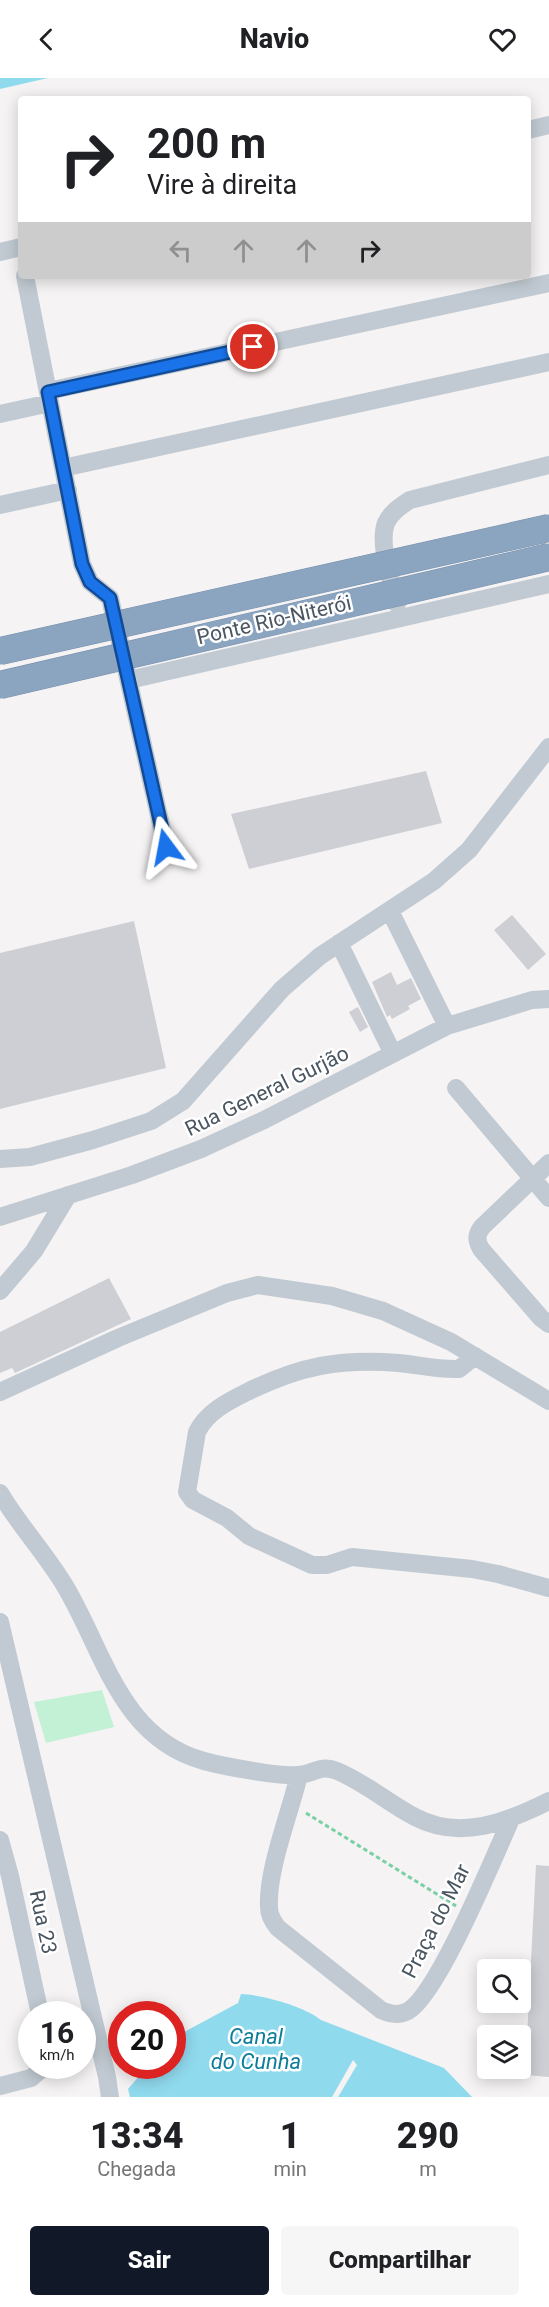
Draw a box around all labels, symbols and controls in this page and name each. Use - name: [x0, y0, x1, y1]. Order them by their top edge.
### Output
- icon: back: [30, 23, 63, 56]
- text: Navio: [240, 23, 309, 55]
- icon: heart: [486, 23, 519, 56]
- text: 200 m: [147, 119, 266, 168]
- icon: right: [48, 120, 126, 198]
- text: Vire à direita: [147, 169, 297, 201]
- icon: left: [164, 234, 197, 267]
- icon: ahead: [227, 234, 260, 267]
- icon: ahead: [290, 234, 323, 267]
- icon: right: [353, 234, 386, 267]
- pin: [227, 321, 278, 372]
- icon: arrive: [236, 330, 269, 363]
- street label: Ponte Rio-Niterói: [194, 591, 354, 649]
- position arrow: [134, 815, 198, 879]
- street label: Rua General Gurjão: [181, 1041, 353, 1141]
- street label: Praça do Mar: [397, 1860, 475, 1982]
- street label: Rua 23: [25, 1888, 61, 1956]
- map controls: [477, 1959, 531, 2079]
- button: search: [477, 1959, 531, 2013]
- speed limit sign: 20: [108, 2001, 186, 2079]
- text: 16: [40, 2015, 74, 2050]
- water label: Canal do Cunha: [211, 2024, 301, 2074]
- button: layers: [477, 2025, 531, 2079]
- text: km/h: [39, 2046, 75, 2064]
- text: 13:34: [90, 2115, 183, 2157]
- text: 1: [280, 2115, 301, 2157]
- text: 290: [397, 2115, 459, 2157]
- text: Chegada: [97, 2157, 176, 2181]
- text: min: [273, 2157, 307, 2181]
- text: m: [419, 2157, 437, 2181]
- button: Sair: [30, 2226, 269, 2295]
- button: Compartilhar: [281, 2226, 519, 2295]

